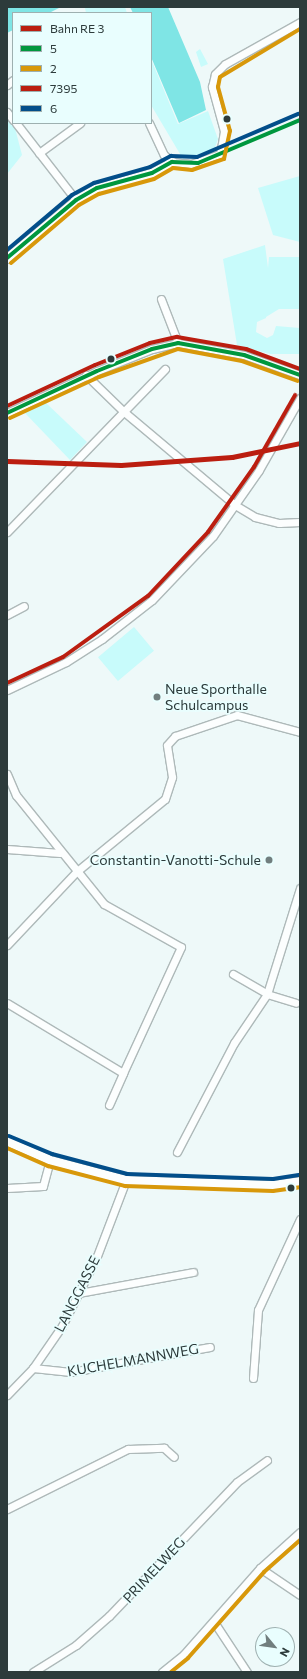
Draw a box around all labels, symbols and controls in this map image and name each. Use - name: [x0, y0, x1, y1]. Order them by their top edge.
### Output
- legend: [12, 12, 152, 124]
- text: Bahn RE 3: [50, 21, 104, 35]
- text: 5: [50, 41, 57, 55]
- text: 2: [50, 61, 57, 75]
- text: 7395: [50, 81, 77, 95]
- text: 6: [50, 101, 57, 115]
- unlabelled marker: [222, 114, 232, 124]
- unlabelled marker: [106, 354, 116, 364]
- place label: Neue Sporthalle Schulcampus: [165, 681, 267, 714]
- marker: Neue Sporthalle Schulcampus: [152, 692, 162, 702]
- place label: Constantin-Vanotti-Schule: [90, 852, 261, 868]
- marker: Constantin-Vanotti-Schule: [264, 855, 274, 865]
- unlabelled marker: [286, 1183, 296, 1193]
- street label: LANGGASSE: [51, 1253, 103, 1335]
- street label: KUCHELMANNWEG: [66, 1340, 200, 1380]
- street label: PRIMELWEG: [119, 1534, 189, 1606]
- north arrow: [255, 1627, 295, 1667]
- text: N: [277, 1646, 293, 1659]

